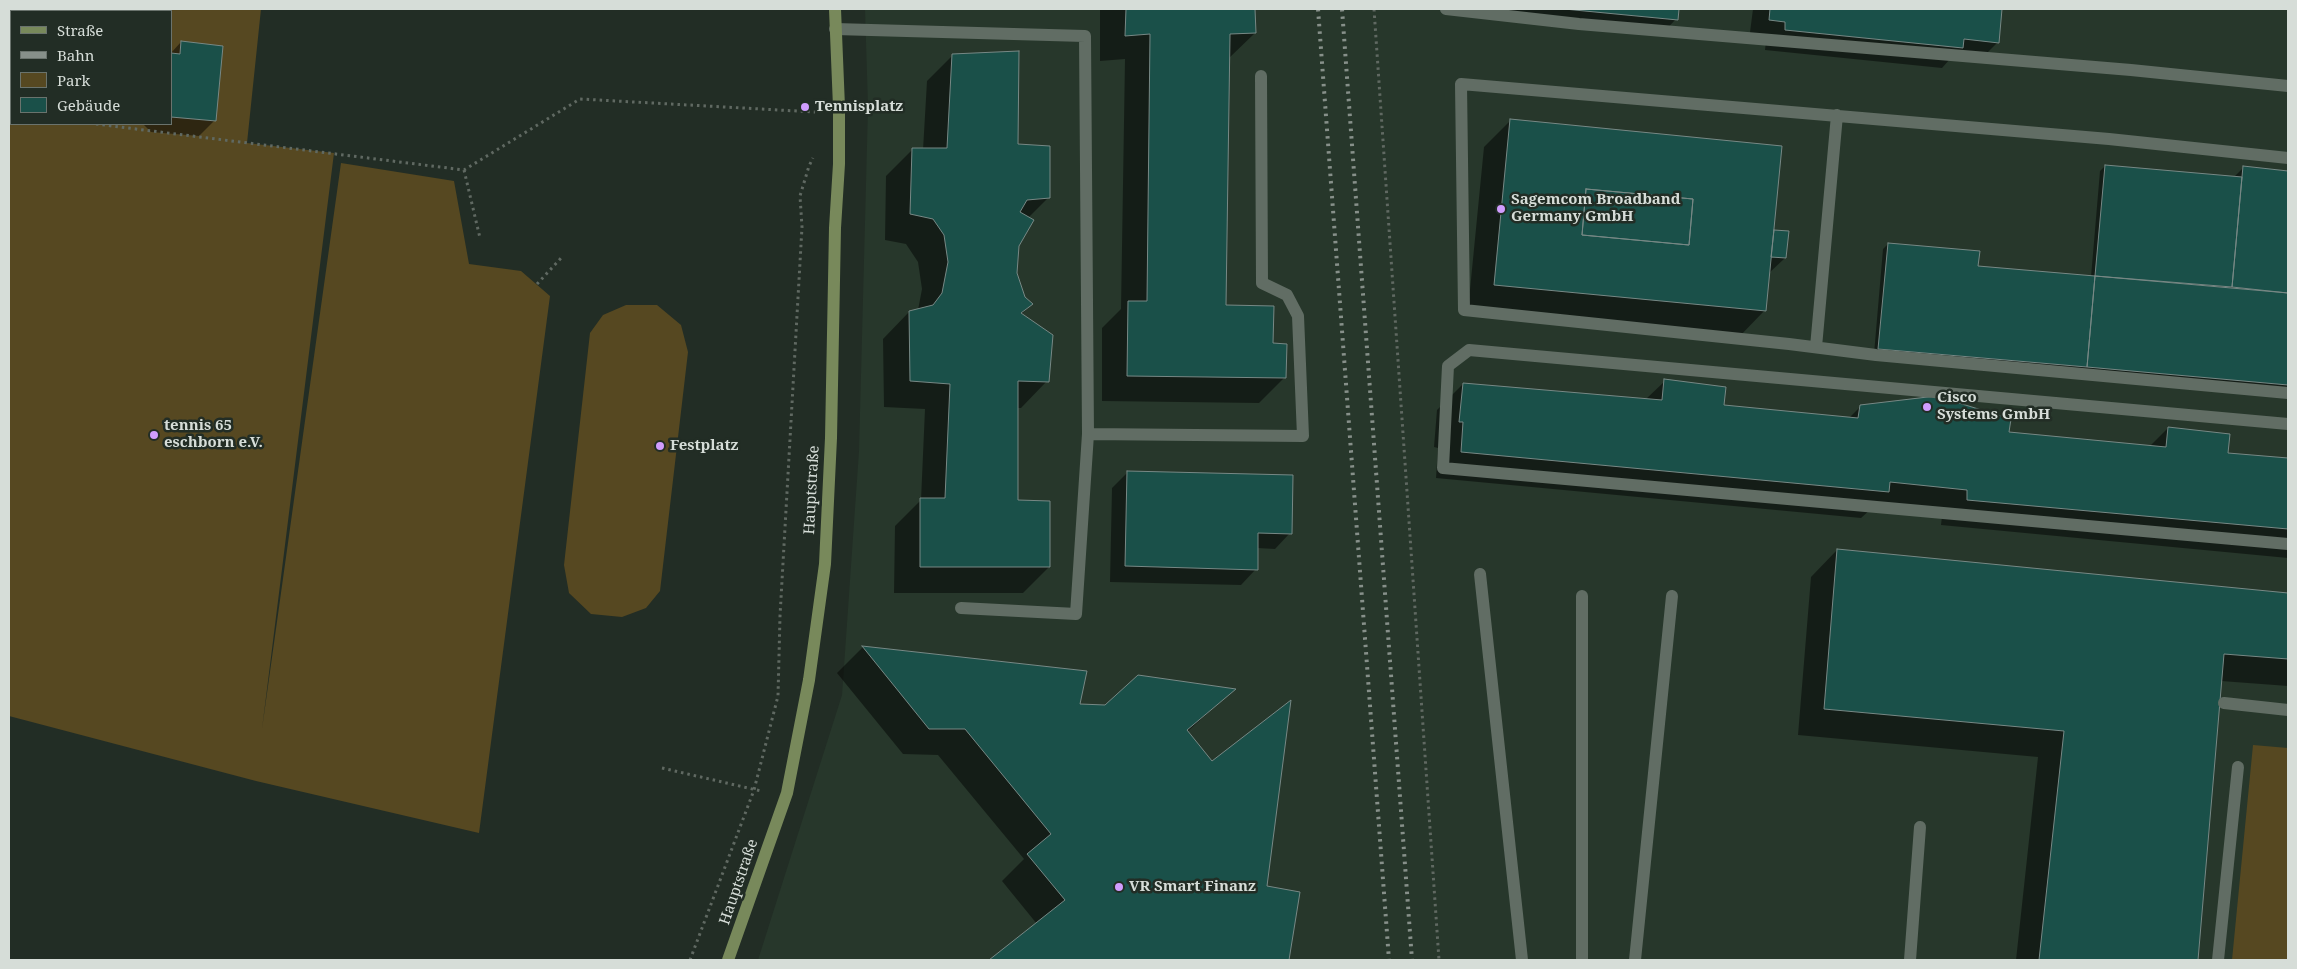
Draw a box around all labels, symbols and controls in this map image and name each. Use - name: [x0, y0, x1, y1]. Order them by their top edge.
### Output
- legend: [10, 10, 172, 125]
- text: Straße: [57, 20, 103, 40]
- text: Bahn: [57, 45, 94, 65]
- text: Park: [57, 70, 90, 90]
- text: Gebäude: [57, 95, 120, 115]
- place label: Tennisplatz: [815, 98, 903, 116]
- marker: Tennisplatz: [799, 101, 811, 113]
- place label: Sagemcom Broadband Germany GmbH: [1511, 191, 1681, 226]
- marker: Sagemcom Broadband Germany GmbH: [1495, 203, 1507, 215]
- place label: Cisco Systems GmbH: [1937, 389, 2050, 424]
- marker: Cisco Systems GmbH: [1921, 401, 1933, 413]
- place label: tennis 65 eschborn e.V.: [164, 417, 263, 452]
- marker: tennis 65 eschborn e.V.: [148, 429, 160, 441]
- place label: Festplatz: [670, 437, 739, 455]
- marker: Festplatz: [654, 440, 666, 452]
- street label: Hauptstraße: [801, 445, 823, 535]
- street label: Hauptstraße: [716, 837, 762, 927]
- place label: VR Smart Finanz: [1129, 878, 1256, 896]
- marker: VR Smart Finanz: [1113, 881, 1125, 893]

